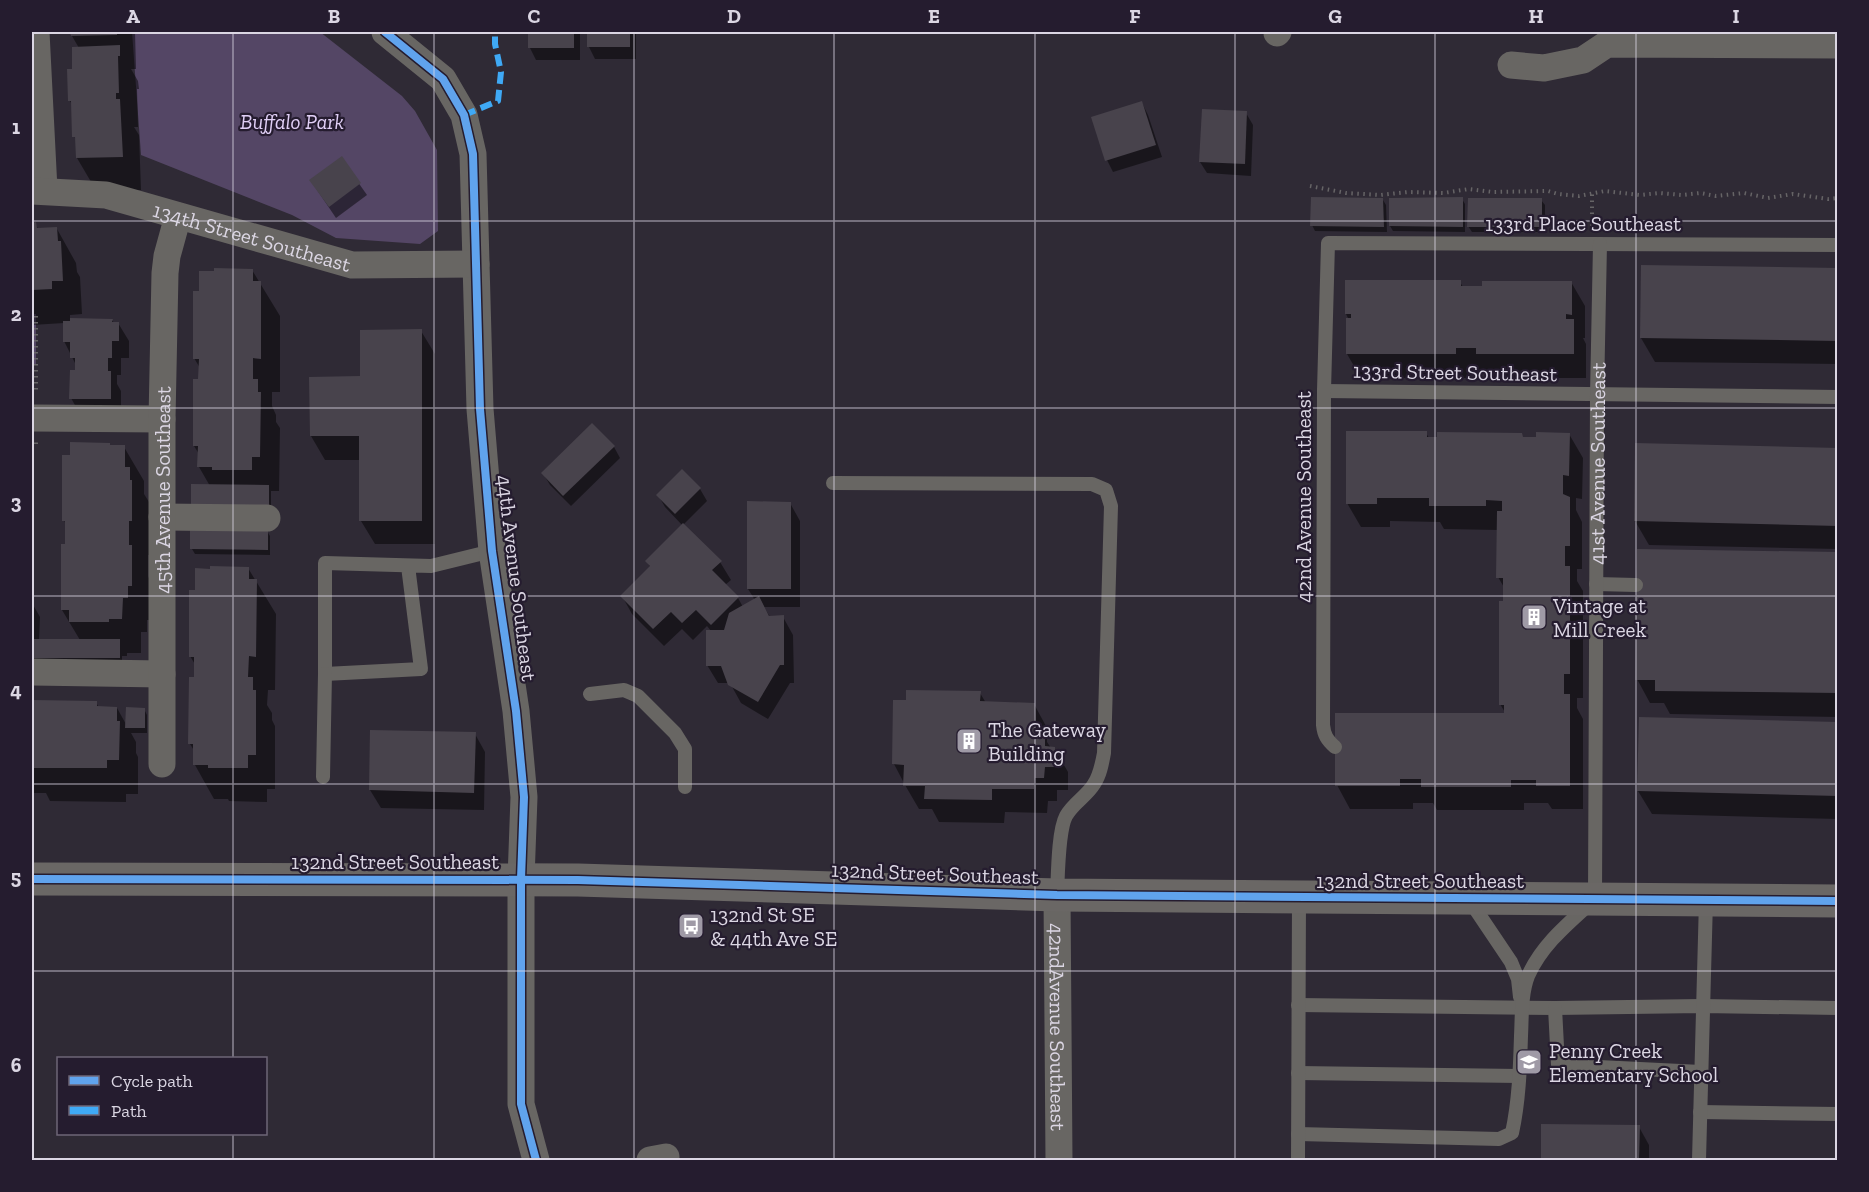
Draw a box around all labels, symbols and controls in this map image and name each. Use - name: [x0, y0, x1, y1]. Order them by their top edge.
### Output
- text: A: [126, 4, 140, 28]
- text: B: [328, 4, 340, 28]
- text: C: [528, 4, 541, 28]
- text: D: [727, 4, 741, 28]
- text: E: [928, 4, 940, 28]
- text: F: [1129, 4, 1141, 28]
- text: G: [1328, 4, 1342, 28]
- text: H: [1528, 4, 1544, 28]
- text: I: [1732, 4, 1740, 28]
- park label: Buffalo Park: [240, 109, 344, 134]
- text: 1: [12, 115, 20, 139]
- street label: 134th Street Southeast: [150, 197, 354, 277]
- street label: 133rd Place Southeast: [1485, 211, 1681, 236]
- text: 2: [11, 302, 22, 326]
- street label: 133rd Street Southeast: [1353, 358, 1557, 386]
- street label: 41st Avenue Southeast: [1584, 362, 1610, 565]
- street label: 45th Avenue Southeast: [149, 386, 175, 594]
- street label: 42nd Avenue Southeast: [1291, 391, 1316, 603]
- street label: 44th Avenue Southeast: [492, 473, 542, 683]
- text: 3: [11, 490, 22, 514]
- place label: Vintage at Mill Creek: [1552, 593, 1646, 642]
- building icon: Vintage at Mill Creek: [1519, 602, 1549, 632]
- text: 4: [10, 678, 22, 702]
- place label: The Gateway Building: [988, 717, 1106, 766]
- building icon: The Gateway Building: [954, 726, 984, 756]
- street label: 132nd Street Southeast: [291, 849, 499, 874]
- street label: 132nd Street Southeast: [831, 857, 1040, 889]
- text: 5: [11, 865, 21, 889]
- street label: 132nd Street Southeast: [1316, 868, 1524, 893]
- place label: 132nd St SE & 44th Ave SE: [710, 902, 837, 951]
- bus stop icon: 132nd St SE & 44th Ave SE: [676, 911, 706, 941]
- street label: 42ndAvenue Southeast: [1045, 923, 1071, 1131]
- place label: Penny Creek Elementary School: [1549, 1038, 1719, 1087]
- school or university icon: Penny Creek Elementary School: [1514, 1047, 1544, 1077]
- text: 6: [11, 1053, 22, 1077]
- legend: [57, 1057, 267, 1135]
- text: Cycle path: [111, 1070, 193, 1092]
- text: Path: [111, 1100, 147, 1122]

